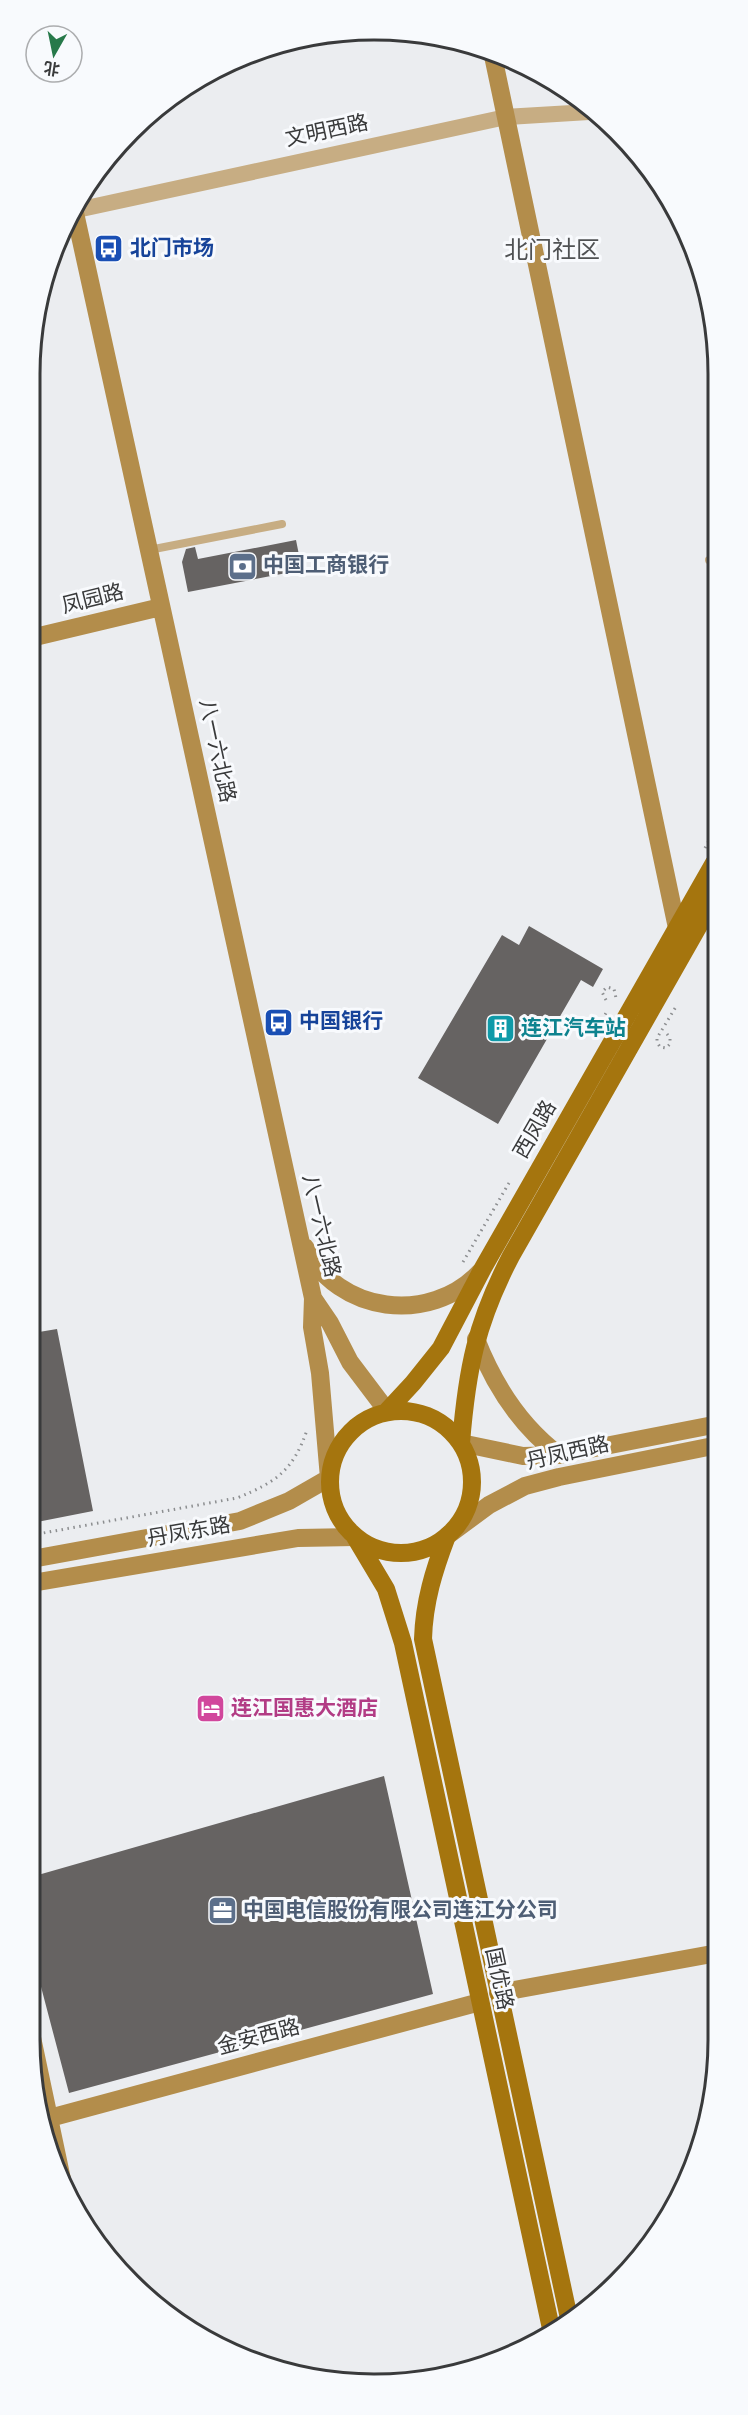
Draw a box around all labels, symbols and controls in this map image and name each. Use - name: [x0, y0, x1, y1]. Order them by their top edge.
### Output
- north arrow: [24, 24, 84, 84]
- text: 北: [42, 56, 61, 78]
- street label: 文明西路: [283, 110, 371, 154]
- bus stop icon: 北门市场: [93, 233, 125, 265]
- place label: 北门市场: [130, 236, 214, 263]
- district label: 北门社区: [504, 237, 600, 267]
- bank icon: 中国工商银行: [226, 550, 258, 582]
- place label: 中国工商银行: [263, 553, 389, 580]
- street label: 凤园路: [59, 579, 127, 621]
- street label: 八一六北路: [192, 697, 240, 805]
- bus stop icon: 中国银行: [262, 1006, 294, 1038]
- place label: 中国银行: [299, 1009, 383, 1036]
- building icon: 连江汽车站: [484, 1013, 516, 1045]
- place label: 连江汽车站: [521, 1016, 626, 1043]
- street label: 西凤路: [509, 1096, 563, 1164]
- street label: 八一六北路: [295, 1172, 345, 1280]
- street label: 丹凤西路: [524, 1431, 612, 1477]
- street label: 丹凤东路: [145, 1512, 233, 1554]
- hotel icon: 连江国惠大酒店: [194, 1693, 226, 1725]
- place label: 连江国惠大酒店: [231, 1696, 378, 1723]
- office icon: 中国电信股份有限公司连江分公司: [206, 1895, 238, 1927]
- place label: 中国电信股份有限公司连江分公司: [243, 1898, 558, 1925]
- street label: 国优路: [478, 1945, 518, 2013]
- street label: 金安西路: [215, 2014, 303, 2062]

